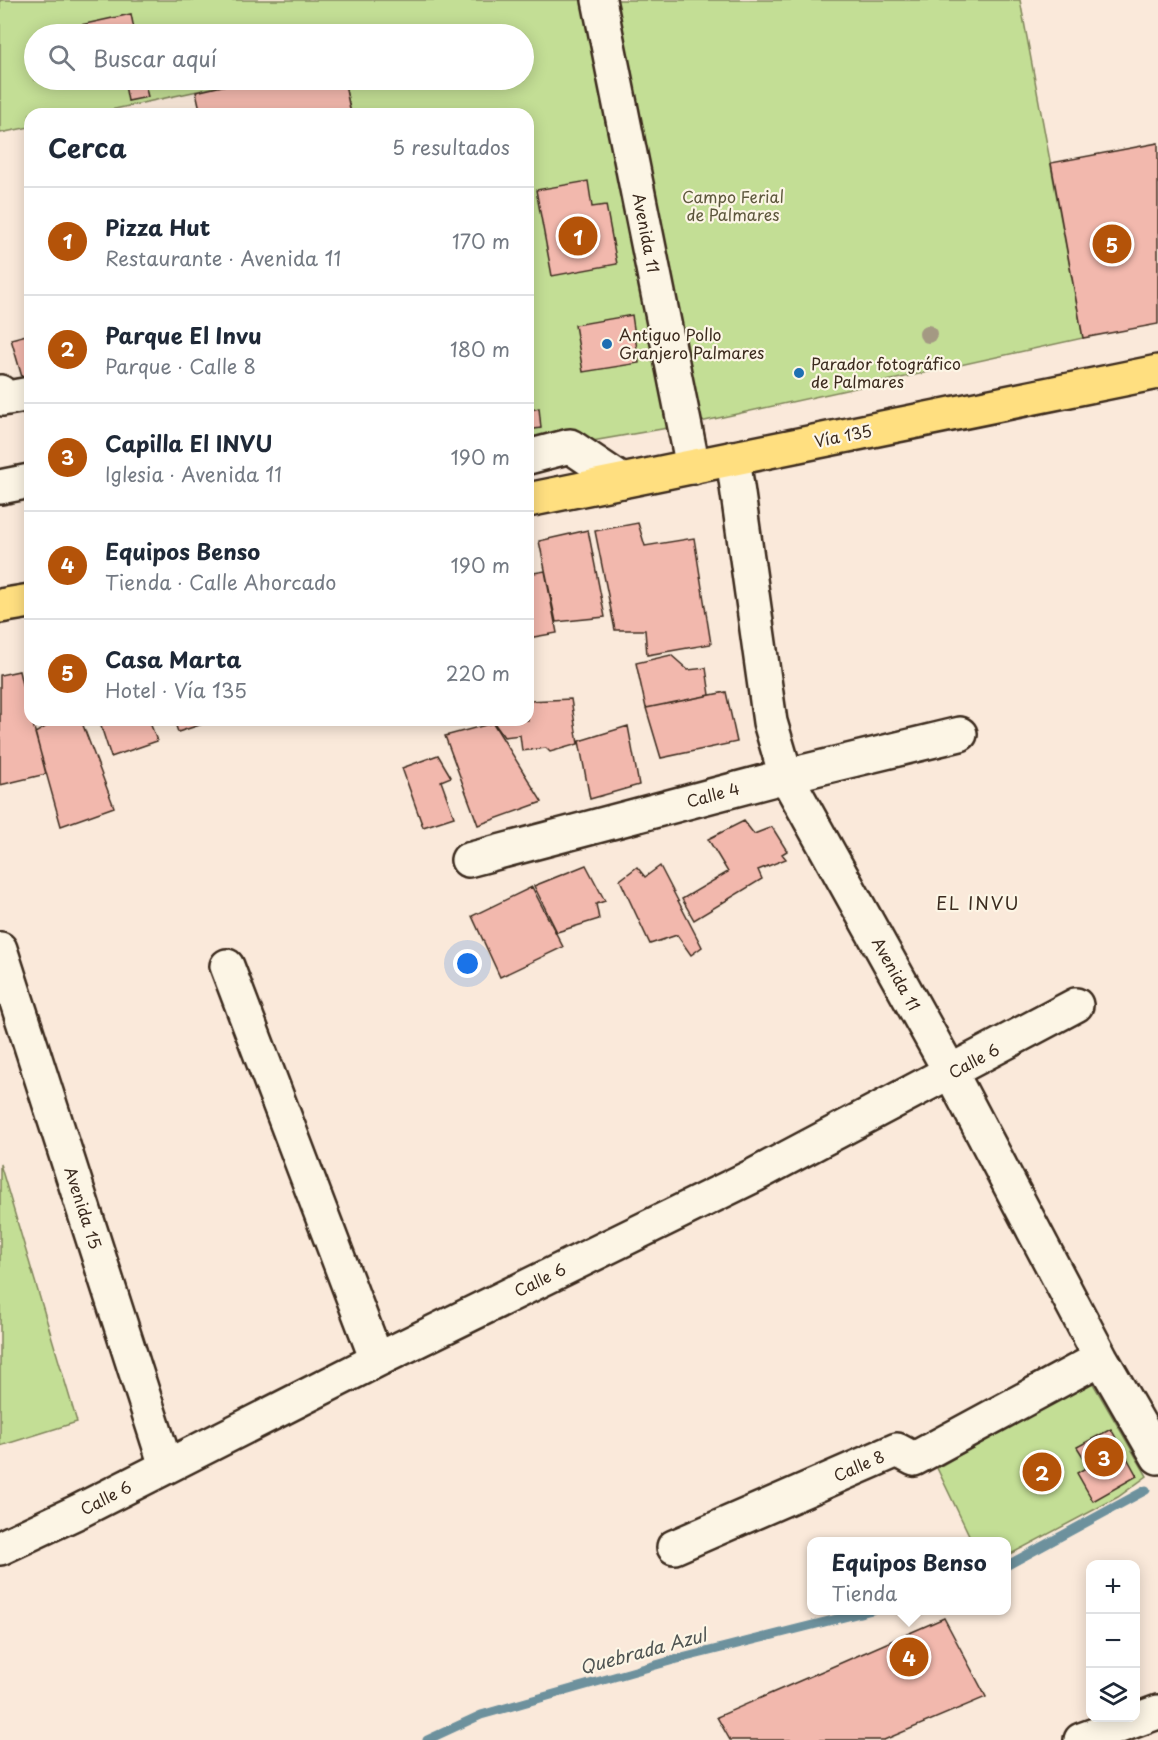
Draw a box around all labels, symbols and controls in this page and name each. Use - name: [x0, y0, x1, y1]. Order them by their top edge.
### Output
- search box: [24, 24, 534, 90]
- icon: search: [45, 41, 78, 74]
- text: Buscar aquí: [93, 41, 217, 74]
- text: Cerca: [48, 128, 127, 167]
- text: 5 resultados: [392, 132, 510, 162]
- park label: Campo Ferial de Palmares: [682, 184, 784, 226]
- street label: Avenida 11: [628, 191, 666, 275]
- text: Pizza Hut: [105, 210, 210, 243]
- pin: 1: [558, 214, 598, 258]
- pin: 5: [1092, 222, 1132, 266]
- text: 1: [63, 226, 72, 256]
- text: 170 m: [452, 226, 510, 256]
- text: Restaurante · Avenida 11: [105, 243, 341, 273]
- text: Parque El Invu: [105, 318, 262, 351]
- place label: Antiguo Pollo Granjero Palmares: [619, 322, 764, 364]
- text: 2: [60, 334, 75, 364]
- text: 180 m: [450, 334, 510, 364]
- marker: Antiguo Pollo Granjero Palmares: [600, 337, 614, 351]
- text: Parque · Calle 8: [105, 351, 256, 381]
- place label: Parador fotográfico de Palmares: [811, 351, 961, 393]
- marker: Parador fotográfico de Palmares: [792, 366, 806, 380]
- street label: Vía 135: [812, 418, 874, 452]
- text: Capilla El INVU: [105, 426, 272, 459]
- text: 3: [61, 442, 74, 472]
- text: 190 m: [451, 442, 510, 472]
- text: Iglesia · Avenida 11: [105, 459, 282, 489]
- text: Equipos Benso: [105, 534, 260, 567]
- text: 4: [61, 550, 74, 580]
- text: 190 m: [451, 550, 510, 580]
- text: Tienda · Calle Ahorcado: [105, 567, 336, 597]
- text: Casa Marta: [105, 642, 241, 675]
- text: 5: [61, 658, 74, 688]
- text: 220 m: [446, 658, 510, 688]
- text: Hotel · Vía 135: [105, 675, 247, 705]
- street label: Calle 4: [684, 775, 742, 813]
- district label: EL INVU: [936, 889, 1020, 916]
- street label: Avenida 11: [867, 932, 927, 1015]
- your location: [453, 949, 482, 978]
- street label: Calle 6: [944, 1037, 1003, 1084]
- street label: Avenida 15: [59, 1163, 109, 1252]
- street label: Calle 6: [510, 1256, 569, 1302]
- pin: 3: [1084, 1434, 1124, 1480]
- street label: Calle 8: [829, 1443, 888, 1487]
- pin: 2: [1022, 1450, 1062, 1494]
- street label: Calle 6: [76, 1474, 135, 1520]
- popup: [807, 1537, 1011, 1615]
- text: Equipos Benso: [831, 1545, 987, 1578]
- map controls: [1086, 1560, 1140, 1722]
- button: +: [1086, 1560, 1140, 1614]
- text: Tienda: [831, 1578, 897, 1608]
- button: −: [1086, 1614, 1140, 1668]
- water label: Quebrada Azul: [576, 1620, 712, 1680]
- pin: 4: [890, 1634, 928, 1680]
- button: layers: [1086, 1668, 1140, 1722]

